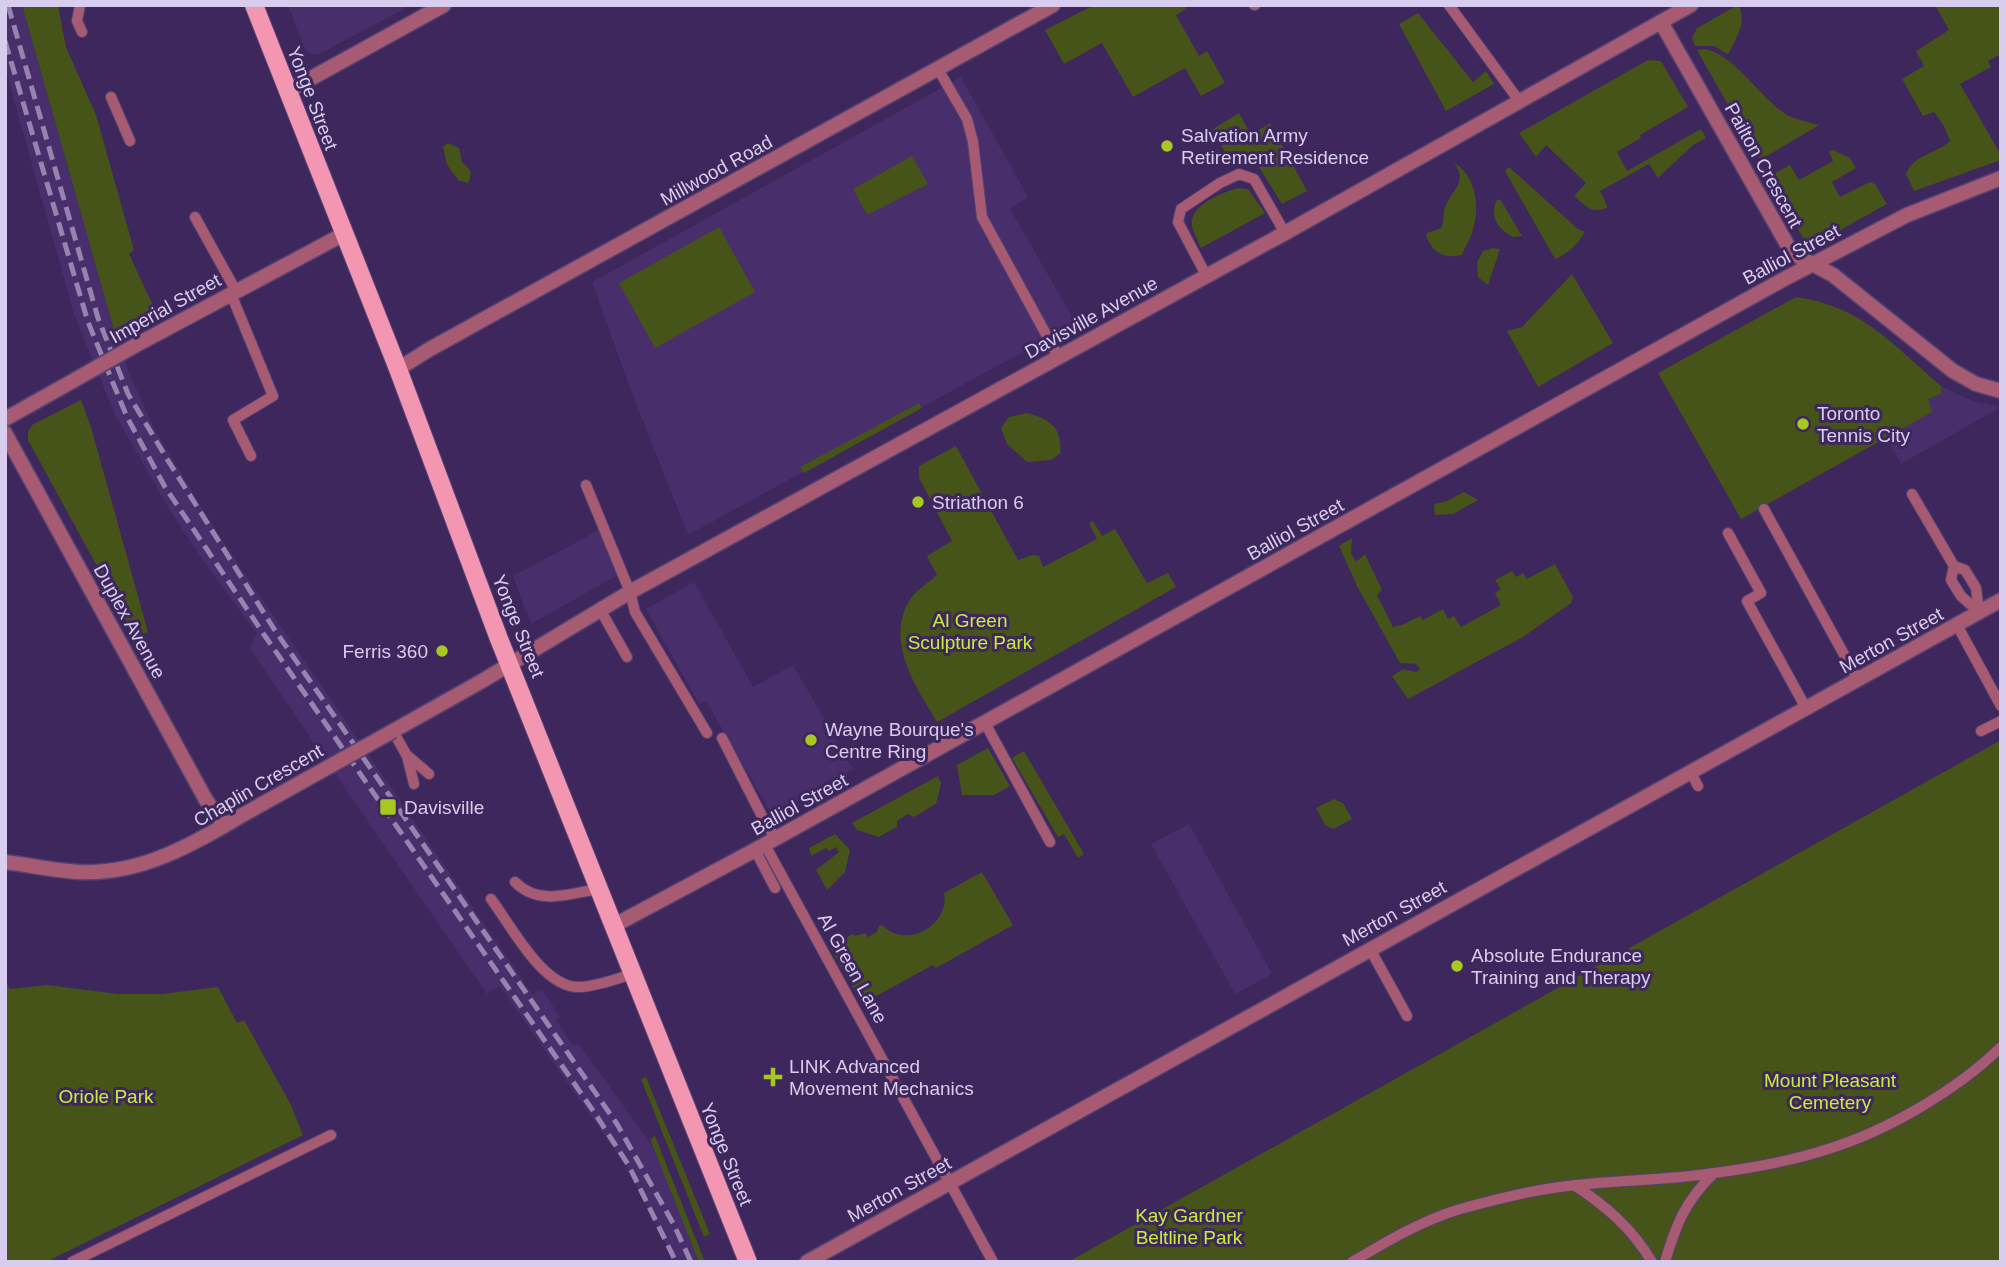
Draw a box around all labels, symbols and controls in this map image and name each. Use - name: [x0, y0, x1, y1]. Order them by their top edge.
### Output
- street label: Yonge Street: [283, 43, 342, 154]
- street label: Pailton Crescent: [1721, 99, 1807, 232]
- place label: Salvation Army Retirement Residence: [1181, 125, 1369, 168]
- street label: Millwood Road: [657, 131, 776, 210]
- marker: Salvation Army Retirement Residence: [1159, 138, 1175, 154]
- street label: Balliol Street: [1739, 220, 1844, 289]
- street label: Imperial Street: [106, 269, 225, 348]
- street label: Davisville Avenue: [1021, 272, 1161, 363]
- place label: Toronto Tennis City: [1817, 403, 1910, 446]
- marker: Toronto Tennis City: [1795, 416, 1811, 432]
- place label: Striathon 6: [932, 492, 1024, 513]
- marker: Striathon 6: [910, 494, 926, 510]
- street label: Balliol Street: [1244, 494, 1348, 564]
- street label: Duplex Avenue: [89, 560, 170, 682]
- street label: Yonge Street: [488, 572, 549, 681]
- street label: Merton Street: [1836, 603, 1947, 678]
- park label: Al Green Sculpture Park: [908, 610, 1033, 653]
- place label: Ferris 360: [342, 641, 428, 662]
- marker: Ferris 360: [434, 643, 450, 659]
- place label: Wayne Bourque's Centre Ring: [825, 719, 974, 762]
- marker: Wayne Bourque's Centre Ring: [803, 732, 819, 748]
- street label: Chaplin Crescent: [190, 740, 327, 831]
- street label: Balliol Street: [748, 769, 852, 839]
- marker: Davisville: [378, 797, 398, 817]
- place label: Davisville: [404, 797, 484, 818]
- street label: Merton Street: [1339, 876, 1450, 951]
- street label: Al Green Lane: [814, 910, 891, 1027]
- place label: Absolute Endurance Training and Therapy: [1471, 945, 1651, 988]
- marker: Absolute Endurance Training and Therapy: [1449, 958, 1465, 974]
- place label: LINK Advanced Movement Mechanics: [789, 1056, 974, 1099]
- marker: LINK Advanced Movement Mechanics: [763, 1067, 783, 1087]
- park label: Mount Pleasant Cemetery: [1764, 1070, 1897, 1113]
- park label: Oriole Park: [58, 1086, 154, 1107]
- street label: Yonge Street: [696, 1100, 757, 1209]
- street label: Merton Street: [844, 1152, 955, 1227]
- park label: Kay Gardner Beltline Park: [1135, 1205, 1244, 1248]

